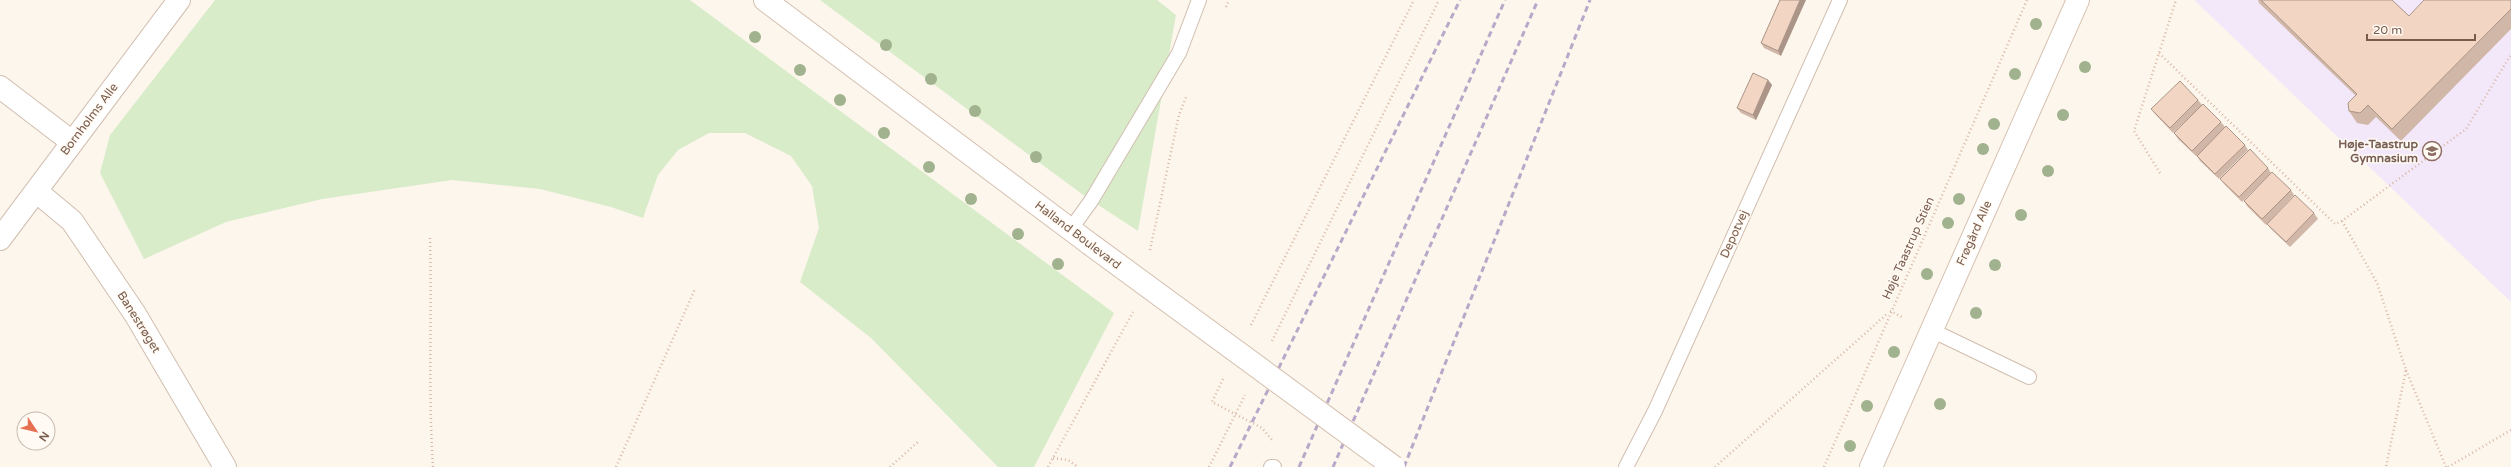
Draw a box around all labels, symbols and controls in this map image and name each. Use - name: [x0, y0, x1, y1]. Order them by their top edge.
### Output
- scale bar: [2367, 16, 2475, 42]
- text: 20 m: [2373, 23, 2402, 37]
- street label: Bornholms Alle: [57, 80, 121, 158]
- place label: Høje-Taastrup Gymnasium: [2338, 137, 2418, 166]
- school or university icon: Høje-Taastrup Gymnasium: [2421, 140, 2443, 162]
- street label: Høje Taastrup Stien: [1879, 195, 1937, 301]
- street label: Halland Boulevard: [1032, 198, 1124, 272]
- street label: Frøgård Alle: [1953, 198, 1995, 268]
- street label: Depotvej: [1717, 208, 1751, 260]
- street label: Banestrøget: [114, 289, 164, 356]
- north arrow: [16, 411, 56, 451]
- text: N: [36, 429, 52, 444]

